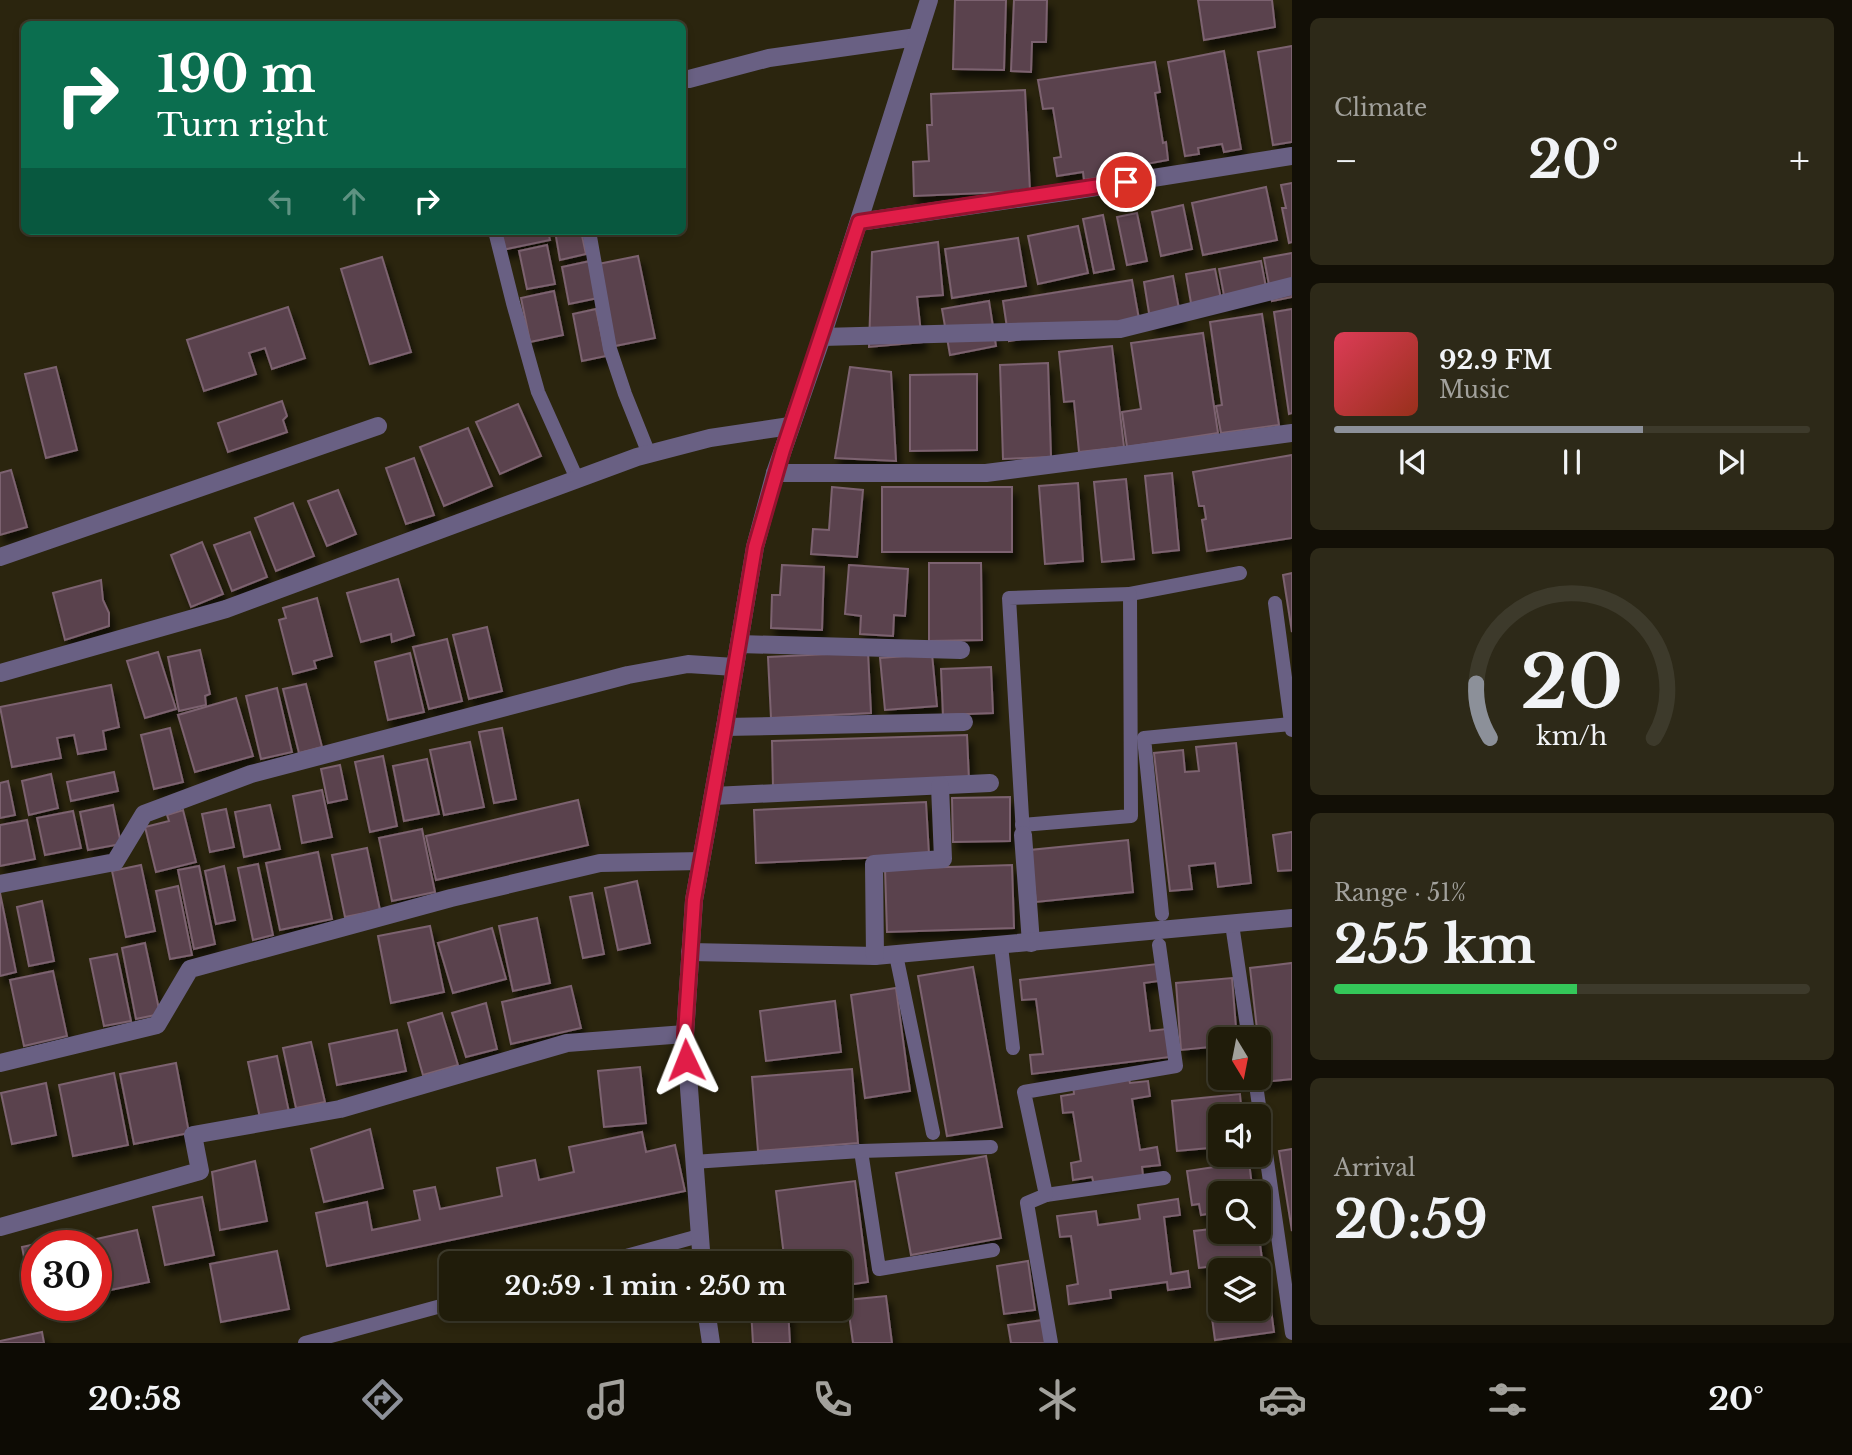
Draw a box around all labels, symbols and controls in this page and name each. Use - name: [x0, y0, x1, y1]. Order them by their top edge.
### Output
- text: 190 m: [157, 44, 316, 105]
- icon: right: [42, 49, 133, 140]
- text: Climate: [1334, 94, 1427, 122]
- text: Turn right: [157, 105, 328, 145]
- text: 20°: [1528, 128, 1619, 192]
- text: −: [1334, 137, 1358, 184]
- text: +: [1789, 137, 1810, 184]
- pin: [1096, 152, 1156, 212]
- icon: arrive: [1107, 163, 1145, 201]
- icon: left: [262, 182, 300, 220]
- icon: ahead: [335, 182, 373, 220]
- icon: right: [408, 182, 446, 220]
- text: 92.9 FM: [1439, 344, 1552, 376]
- text: Music: [1439, 376, 1510, 404]
- icon: previous: [1394, 443, 1432, 481]
- icon: pause: [1553, 443, 1591, 481]
- icon: next: [1712, 443, 1750, 481]
- text: 20: [1521, 637, 1623, 728]
- text: km/h: [1537, 720, 1607, 751]
- text: Range · 51%: [1334, 879, 1466, 907]
- text: 255 km: [1334, 913, 1536, 977]
- position arrow: [649, 1023, 723, 1097]
- north arrow: [1208, 1027, 1270, 1090]
- map controls: [1208, 1027, 1271, 1321]
- button: sound: [1208, 1104, 1271, 1167]
- text: Arrival: [1334, 1154, 1415, 1182]
- button: search: [1208, 1181, 1271, 1244]
- text: 20:59: [1334, 1188, 1488, 1252]
- speed limit sign: 30: [21, 1230, 112, 1321]
- button: layers: [1208, 1258, 1271, 1321]
- text: 20:59 · 1 min · 250 m: [504, 1270, 787, 1302]
- icon: directions: [358, 1375, 407, 1424]
- icon: music: [583, 1375, 632, 1424]
- icon: phone: [808, 1375, 857, 1424]
- icon: climate: [1033, 1375, 1082, 1424]
- icon: car: [1258, 1375, 1307, 1424]
- icon: filters: [1483, 1375, 1532, 1424]
- text: 20:58: [88, 1379, 182, 1419]
- text: 20°: [1708, 1379, 1764, 1419]

